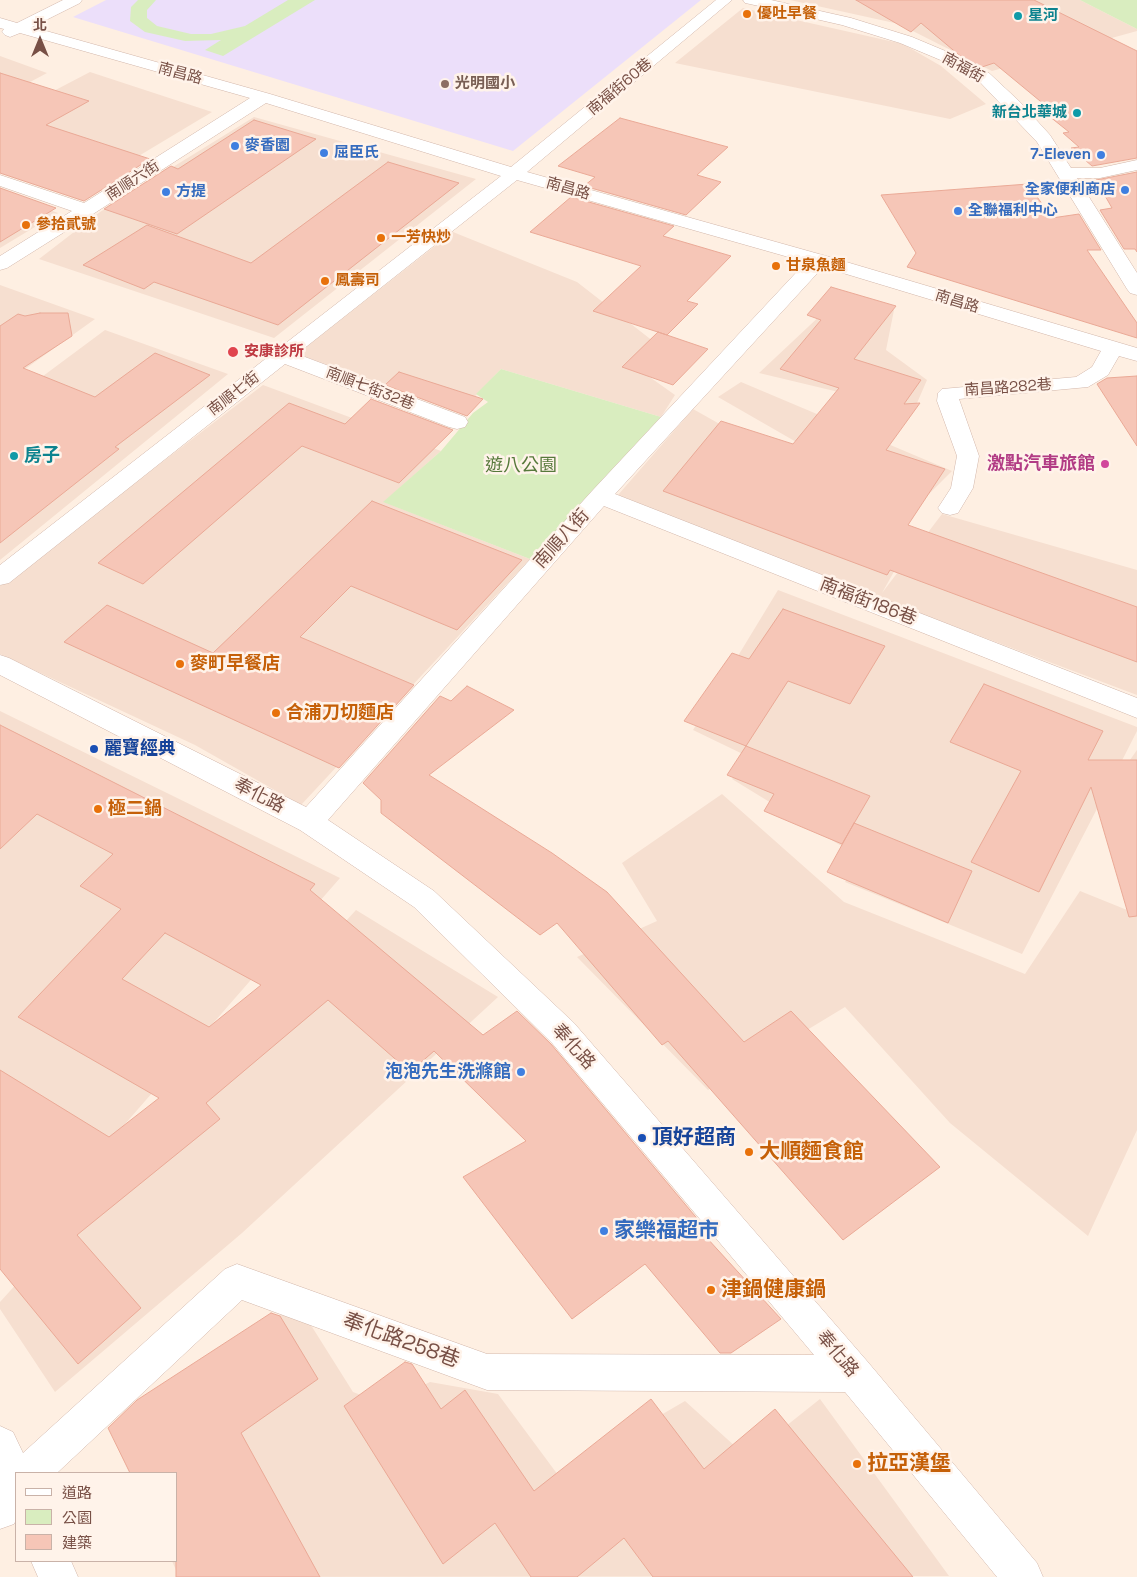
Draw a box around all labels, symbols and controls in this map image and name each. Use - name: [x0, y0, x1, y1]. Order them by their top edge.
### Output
- place label: 優吐早餐: [757, 5, 817, 23]
- place label: 星河: [1028, 7, 1058, 25]
- marker: 優吐早餐: [741, 8, 753, 20]
- marker: 星河: [1012, 10, 1024, 22]
- north arrow: [15, 15, 65, 65]
- text: 北: [33, 16, 47, 34]
- street label: 南福街: [939, 49, 987, 87]
- street label: 南福街60巷: [584, 55, 656, 119]
- street label: 南昌路: [156, 59, 204, 89]
- place label: 光明國小: [455, 75, 515, 93]
- marker: 光明國小: [439, 78, 451, 90]
- place label: 新台北華城: [992, 104, 1067, 122]
- marker: 新台北華城: [1071, 107, 1083, 119]
- place label: 麥香園: [245, 137, 290, 155]
- marker: 麥香園: [229, 140, 241, 152]
- place label: 屈臣氏: [334, 144, 379, 162]
- place label: 7-Eleven: [1030, 146, 1091, 164]
- marker: 屈臣氏: [318, 147, 330, 159]
- marker: 7-Eleven: [1095, 149, 1107, 161]
- street label: 南順六街: [103, 157, 163, 205]
- street label: 南昌路: [544, 174, 592, 204]
- place label: 全家便利商店: [1025, 181, 1115, 199]
- place label: 方提: [176, 183, 206, 201]
- marker: 全家便利商店: [1119, 184, 1131, 196]
- marker: 方提: [160, 186, 172, 198]
- place label: 全聯福利中心: [968, 202, 1058, 220]
- marker: 全聯福利中心: [952, 205, 964, 217]
- place label: 參拾貳號: [36, 216, 96, 234]
- marker: 參拾貳號: [20, 219, 32, 231]
- place label: 一芳快炒: [391, 229, 451, 247]
- marker: 一芳快炒: [375, 232, 387, 244]
- place label: 甘泉魚麵: [786, 257, 846, 275]
- marker: 甘泉魚麵: [770, 260, 782, 272]
- place label: 鳳壽司: [335, 272, 380, 290]
- marker: 鳳壽司: [319, 275, 331, 287]
- street label: 南昌路: [933, 287, 981, 317]
- place label: 安康診所: [244, 343, 304, 361]
- marker: 安康診所: [226, 345, 240, 359]
- street label: 南順七街32巷: [323, 364, 417, 414]
- street label: 南順七街: [205, 368, 263, 420]
- street label: 南昌路282巷: [964, 376, 1052, 400]
- place label: 房子: [24, 445, 60, 467]
- marker: 房子: [8, 450, 20, 462]
- place label: 激點汽車旅館: [987, 453, 1095, 475]
- park label: 遊八公園: [485, 455, 557, 477]
- marker: 激點汽車旅館: [1099, 458, 1111, 470]
- street label: 南順八街: [530, 505, 594, 573]
- street label: 南福街186巷: [817, 574, 919, 630]
- place label: 麥町早餐店: [190, 653, 280, 675]
- marker: 麥町早餐店: [174, 658, 186, 670]
- place label: 合浦刀切麵店: [286, 702, 394, 724]
- marker: 合浦刀切麵店: [270, 707, 282, 719]
- place label: 麗寶經典: [104, 738, 176, 760]
- marker: 麗寶經典: [88, 743, 100, 755]
- street label: 奉化路: [230, 774, 288, 818]
- place label: 極二鍋: [108, 798, 162, 820]
- marker: 極二鍋: [92, 803, 104, 815]
- street label: 奉化路: [547, 1020, 599, 1074]
- place label: 泡泡先生洗滌館: [385, 1061, 511, 1083]
- marker: 泡泡先生洗滌館: [515, 1066, 527, 1078]
- place label: 頂好超商: [652, 1125, 736, 1151]
- marker: 頂好超商: [636, 1132, 648, 1144]
- place label: 大順麵食館: [759, 1139, 864, 1165]
- marker: 大順麵食館: [743, 1146, 755, 1158]
- place label: 家樂福超市: [614, 1218, 719, 1244]
- marker: 家樂福超市: [598, 1225, 610, 1237]
- place label: 津鍋健康鍋: [721, 1277, 826, 1303]
- marker: 津鍋健康鍋: [705, 1284, 717, 1296]
- street label: 奉化路258巷: [339, 1308, 463, 1374]
- street label: 奉化路: [811, 1326, 863, 1382]
- place label: 拉亞漢堡: [867, 1451, 951, 1477]
- marker: 拉亞漢堡: [851, 1458, 863, 1470]
- legend: [15, 1472, 178, 1562]
- text: 道路: [62, 1483, 92, 1502]
- text: 公園: [62, 1508, 92, 1527]
- text: 建築: [62, 1533, 92, 1552]

